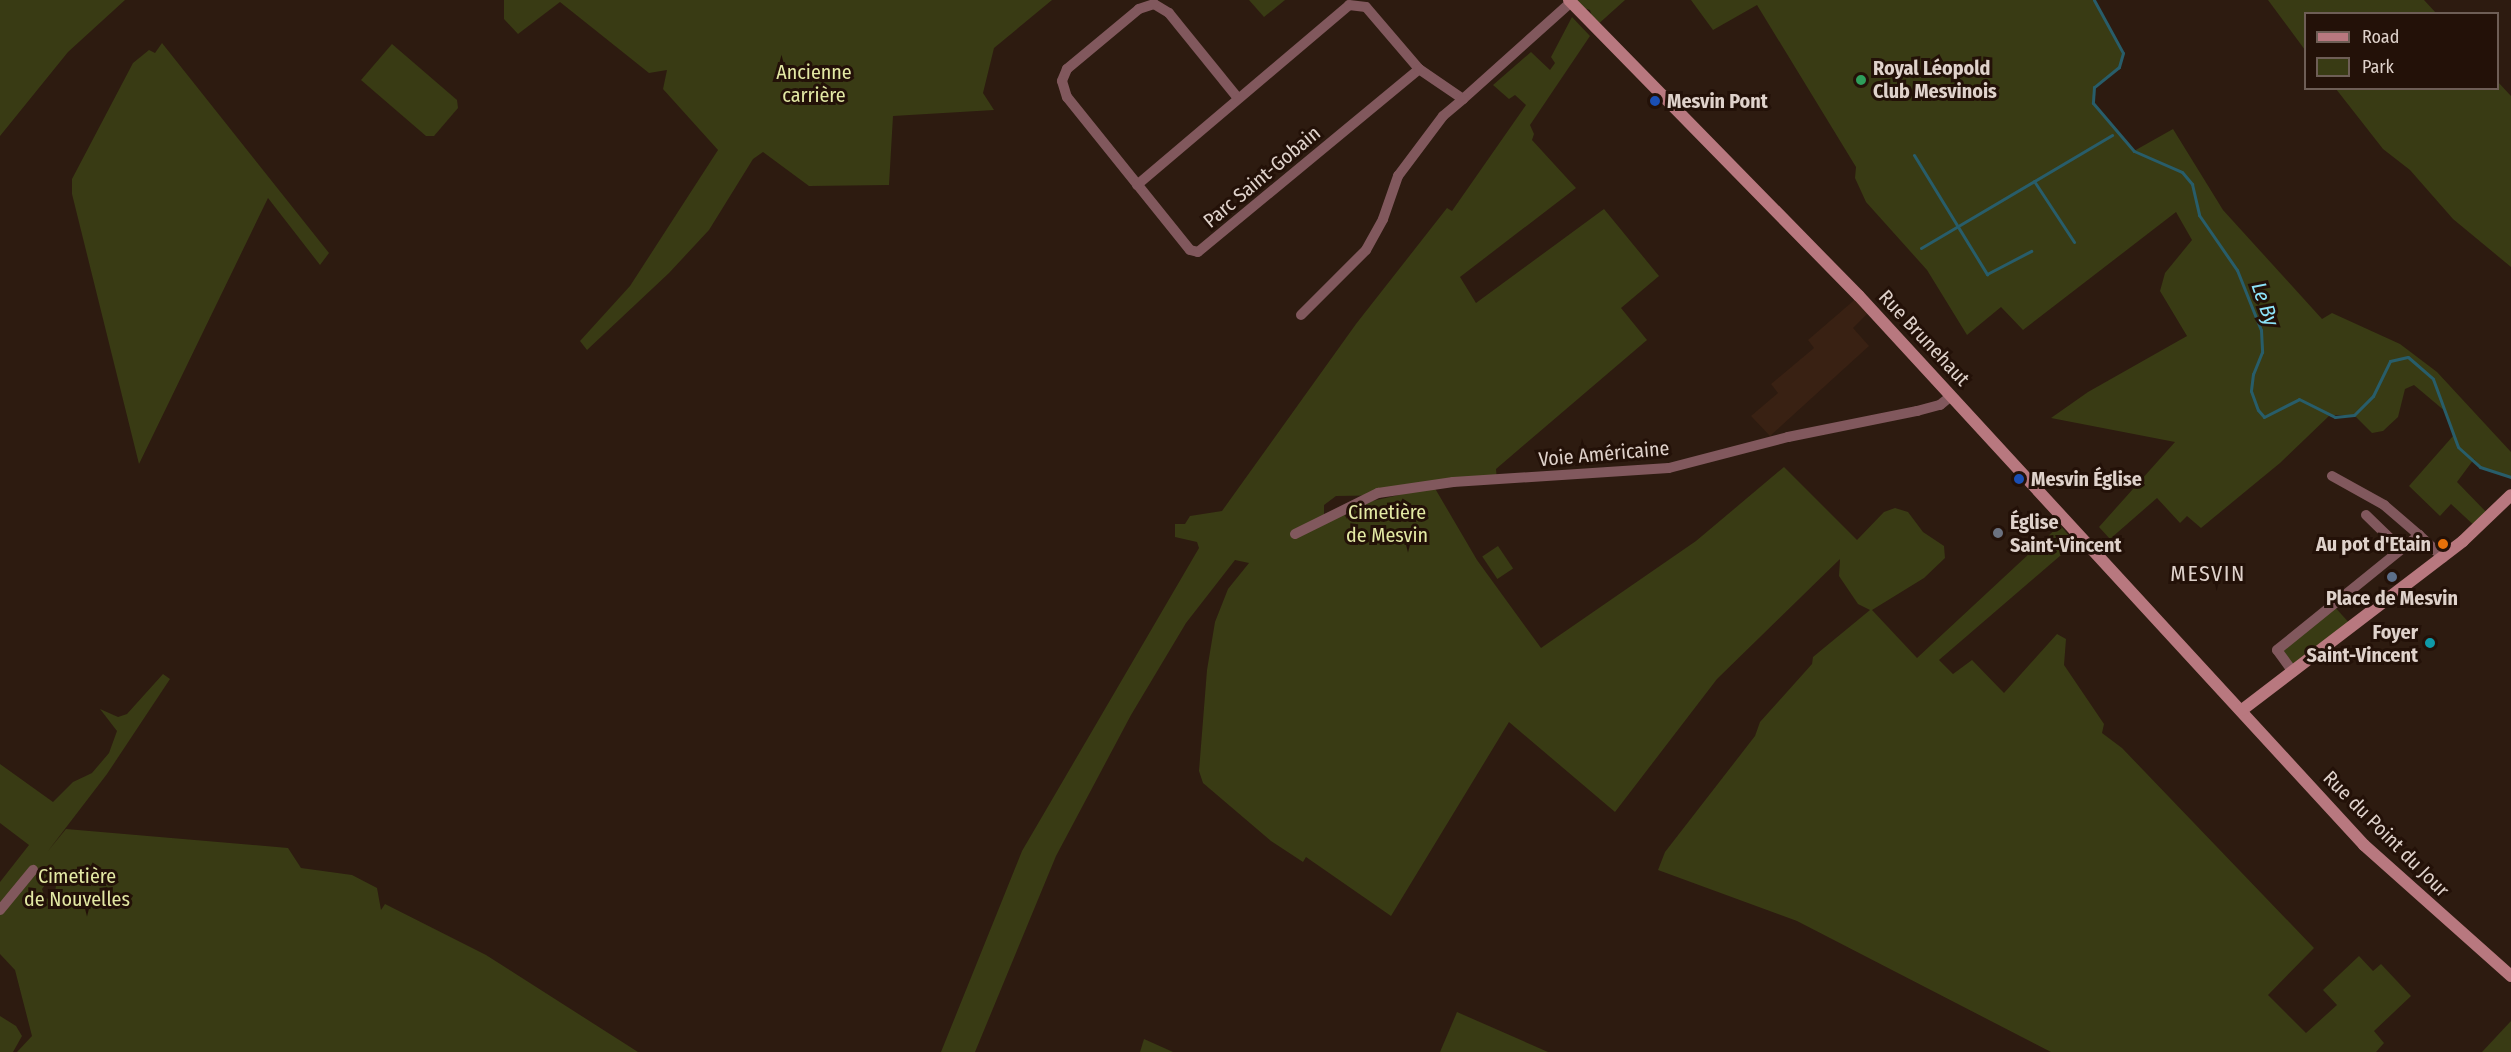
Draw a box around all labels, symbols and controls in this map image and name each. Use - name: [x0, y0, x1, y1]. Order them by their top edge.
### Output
- legend: [2304, 12, 2499, 90]
- text: Road: [2362, 26, 2399, 48]
- place label: Royal Léopold Club Mesvinois: [1873, 56, 1997, 103]
- text: Park: [2362, 56, 2394, 78]
- park label: Ancienne carrière: [776, 61, 852, 108]
- marker: Royal Léopold Club Mesvinois: [1854, 73, 1868, 87]
- place label: Mesvin Pont: [1667, 89, 1768, 113]
- marker: Mesvin Pont: [1648, 94, 1662, 108]
- street label: Parc Saint-Gobain: [1199, 121, 1325, 233]
- water label: Le By: [2246, 279, 2284, 329]
- street label: Rue Brunehaut: [1874, 285, 1974, 391]
- street label: Voie Américaine: [1538, 436, 1670, 472]
- place label: Mesvin Église: [2031, 467, 2142, 491]
- marker: Mesvin Église: [2012, 472, 2026, 486]
- park label: Cimetière de Mesvin: [1346, 500, 1428, 547]
- place label: Église Saint-Vincent: [2010, 510, 2121, 557]
- marker: Église Saint-Vincent: [1991, 526, 2005, 540]
- place label: Au pot d'Etain: [2316, 532, 2431, 556]
- marker: Au pot d'Etain: [2436, 537, 2450, 551]
- district label: MESVIN: [2170, 561, 2246, 587]
- marker: Place de Mesvin: [2385, 570, 2399, 584]
- place label: Place de Mesvin: [2326, 586, 2458, 610]
- place label: Foyer Saint-Vincent: [2307, 620, 2418, 667]
- marker: Foyer Saint-Vincent: [2423, 636, 2437, 650]
- street label: Rue du Point du Jour: [2318, 766, 2454, 902]
- park label: Cimetière de Nouvelles: [24, 865, 130, 912]

